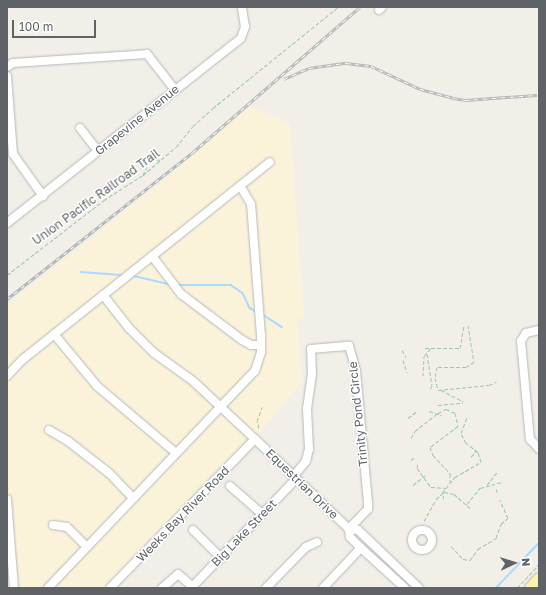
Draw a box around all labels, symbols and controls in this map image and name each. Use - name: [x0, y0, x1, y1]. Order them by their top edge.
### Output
- scale bar: [14, 12, 98, 38]
- text: 100 m: [19, 19, 53, 34]
- street label: Grapevine Avenue: [92, 82, 182, 158]
- street label: Union Pacific Railroad Trail: [30, 146, 162, 248]
- street label: Trinity Pond Circle: [345, 361, 371, 467]
- street label: Equestrian Drive: [263, 446, 341, 522]
- street label: Weeks Bay River Road: [134, 463, 232, 565]
- street label: Big Lake Street: [208, 497, 280, 569]
- north arrow: [494, 543, 534, 583]
- text: N: [520, 557, 533, 567]

